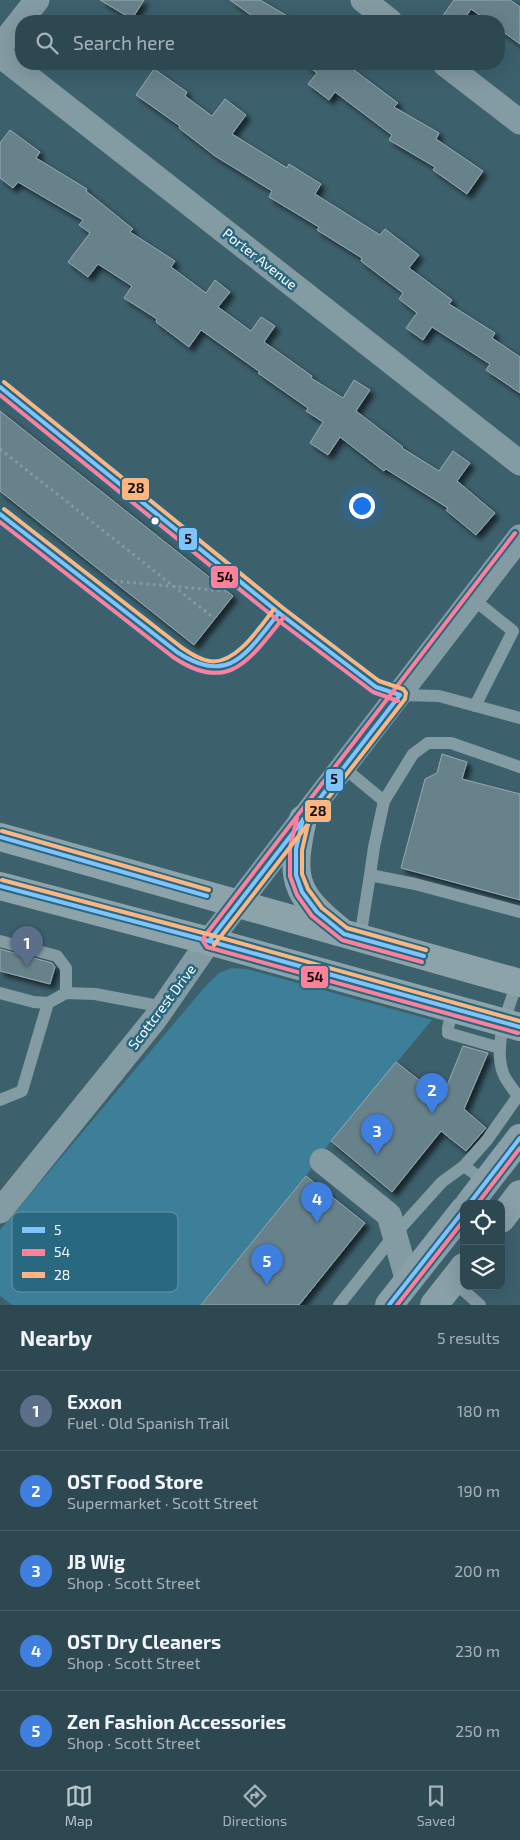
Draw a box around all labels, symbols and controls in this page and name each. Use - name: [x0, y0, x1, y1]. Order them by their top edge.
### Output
- search box: [15, 15, 505, 70]
- icon: search: [33, 29, 61, 57]
- text: Search here: [73, 31, 175, 54]
- street label: Porter Avenue: [220, 224, 301, 293]
- line badge: 28: [121, 477, 150, 501]
- text: 28: [128, 479, 144, 496]
- your location: [349, 493, 375, 519]
- unlabelled marker: [150, 516, 160, 526]
- line badge: 5: [178, 527, 198, 551]
- text: 5: [184, 530, 192, 547]
- line badge: 54: [210, 565, 239, 589]
- text: 54: [217, 568, 233, 585]
- line badge: 5: [325, 768, 344, 792]
- text: 5: [330, 770, 338, 787]
- line badge: 28: [304, 799, 332, 823]
- text: 28: [310, 802, 326, 819]
- pin: 1: [11, 926, 43, 967]
- street label: Scottcrest Drive: [124, 961, 199, 1052]
- line badge: 54: [300, 965, 329, 989]
- text: 54: [307, 968, 323, 985]
- pin: 2: [416, 1073, 448, 1114]
- pin: 3: [361, 1114, 393, 1155]
- pin: 4: [301, 1182, 333, 1223]
- map controls: [460, 1200, 505, 1290]
- button: locate: [460, 1200, 505, 1245]
- legend: [12, 1212, 178, 1292]
- text: 5: [54, 1221, 62, 1238]
- text: 54: [54, 1243, 70, 1260]
- pin: 5: [251, 1244, 283, 1285]
- button: layers: [460, 1245, 505, 1290]
- text: 28: [54, 1266, 70, 1283]
- text: Nearby: [20, 1325, 92, 1350]
- text: 5 results: [437, 1328, 500, 1347]
- text: Exxon: [67, 1390, 122, 1413]
- text: 1: [33, 1401, 39, 1420]
- text: 180 m: [457, 1401, 500, 1420]
- text: Fuel · Old Spanish Trail: [67, 1413, 229, 1432]
- text: OST Food Store: [67, 1470, 203, 1493]
- text: 2: [31, 1481, 41, 1500]
- text: 190 m: [457, 1481, 500, 1500]
- text: Supermarket · Scott Street: [67, 1493, 258, 1512]
- text: JB Wig: [67, 1550, 125, 1573]
- text: 3: [31, 1561, 41, 1580]
- text: 200 m: [454, 1561, 500, 1580]
- text: Shop · Scott Street: [67, 1573, 201, 1592]
- text: OST Dry Cleaners: [67, 1630, 221, 1653]
- text: 4: [31, 1641, 41, 1660]
- text: 230 m: [455, 1641, 500, 1660]
- text: Shop · Scott Street: [67, 1653, 201, 1672]
- text: Zen Fashion Accessories: [67, 1710, 286, 1733]
- text: 5: [32, 1721, 40, 1740]
- text: 250 m: [455, 1721, 500, 1740]
- text: Shop · Scott Street: [67, 1733, 201, 1752]
- tab: Map: [65, 1782, 93, 1829]
- tab: Directions: [223, 1782, 287, 1829]
- tab: Saved: [417, 1782, 455, 1829]

